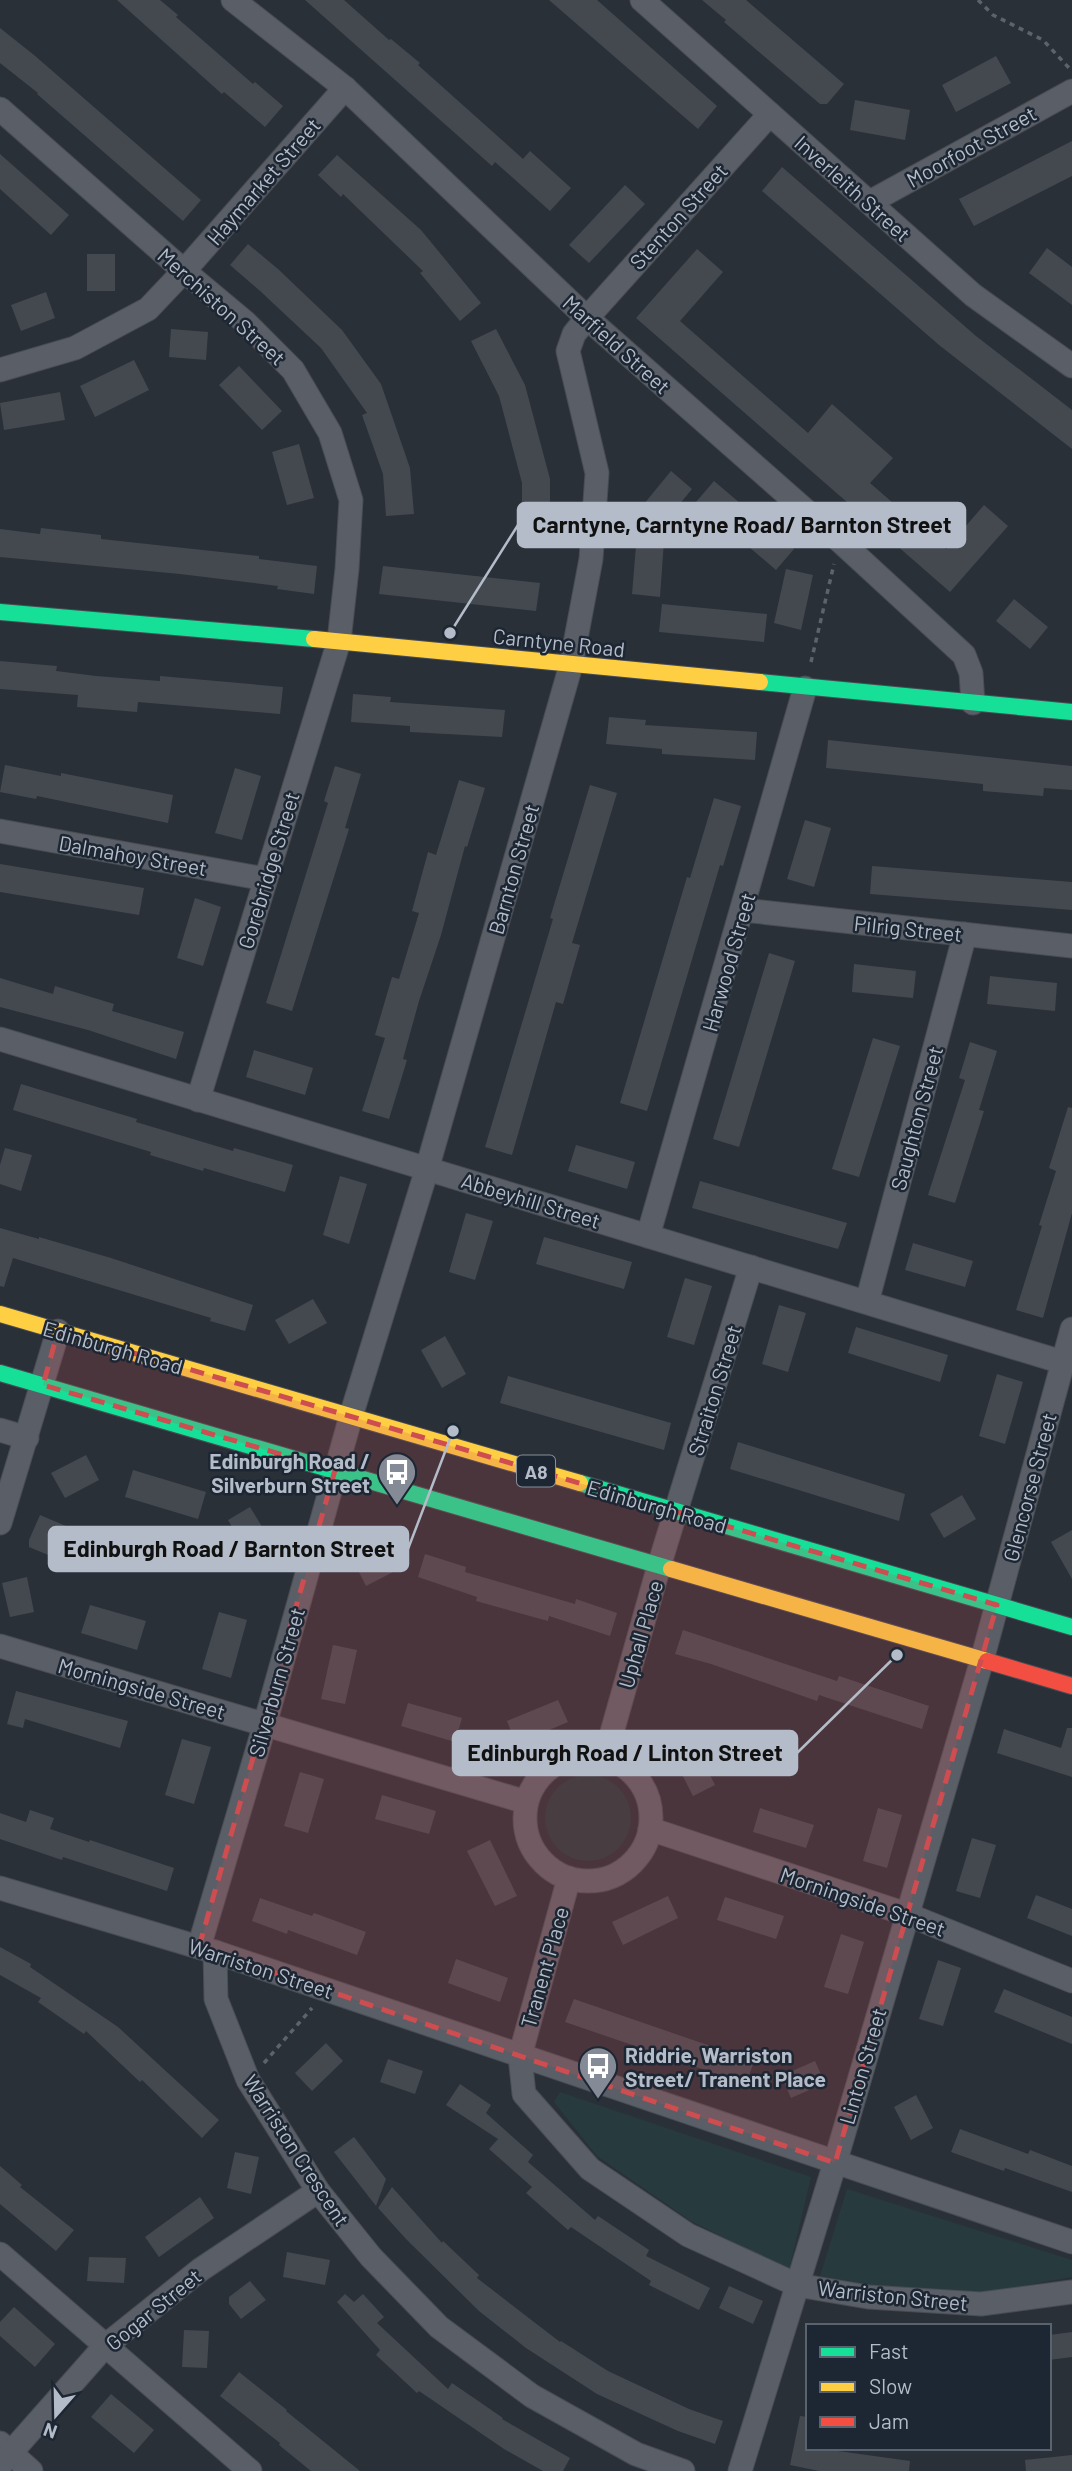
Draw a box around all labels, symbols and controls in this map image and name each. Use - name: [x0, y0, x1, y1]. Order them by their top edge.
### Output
- street label: Moorfoot Street: [902, 100, 1040, 192]
- street label: Haymarket Street: [201, 112, 325, 250]
- street label: Inverleith Street: [790, 130, 916, 246]
- street label: Stenton Street: [624, 158, 732, 274]
- street label: Merchiston Street: [153, 242, 291, 370]
- street label: Marfield Street: [558, 289, 676, 399]
- callout: Carntyne, Carntyne Road/ Barnton Street: [518, 503, 965, 547]
- text: Carntyne, Carntyne Road/ Barnton Street: [533, 510, 951, 538]
- street label: Carntyne Road: [492, 623, 626, 661]
- street label: Gorebridge Street: [232, 788, 304, 952]
- street label: Barnton Street: [482, 801, 544, 937]
- street label: Dalmahoy Street: [57, 830, 209, 880]
- street label: Harwood Street: [696, 890, 760, 1034]
- street label: Pilrig Street: [853, 910, 963, 946]
- street label: Saughton Street: [885, 1043, 947, 1193]
- street label: Abbeyhill Street: [458, 1167, 604, 1233]
- street label: Edinburgh Road: [40, 1315, 186, 1379]
- street label: Straiton Street: [682, 1322, 746, 1458]
- street label: Glencorse Street: [997, 1410, 1061, 1564]
- place label: Edinburgh Road / Silverburn Street: [209, 1448, 370, 1497]
- bus stop icon: Edinburgh Road / Silverburn Street: [376, 1451, 418, 1506]
- road number: A8: [517, 1456, 555, 1486]
- street label: Edinburgh Road: [584, 1474, 730, 1538]
- callout: Edinburgh Road / Barnton Street: [49, 1527, 408, 1571]
- text: Edinburgh Road / Barnton Street: [63, 1534, 395, 1562]
- street label: Uphall Place: [613, 1577, 667, 1691]
- street label: Silverburn Street: [243, 1604, 309, 1760]
- street label: Morningside Street: [55, 1652, 229, 1724]
- callout: Edinburgh Road / Linton Street: [453, 1731, 797, 1775]
- text: Edinburgh Road / Linton Street: [467, 1738, 783, 1766]
- street label: Morningside Street: [777, 1861, 949, 1941]
- street label: Tranent Place: [515, 1904, 573, 2030]
- street label: Warriston Street: [186, 1933, 336, 2003]
- street label: Linton Street: [833, 2005, 891, 2127]
- place label: Riddrie, Warriston Street/ Tranent Place: [625, 2042, 826, 2091]
- bus stop icon: Riddrie, Warriston Street/ Tranent Place: [577, 2045, 619, 2100]
- street label: Warriston Crescent: [239, 2070, 355, 2230]
- street label: Gogar Street: [100, 2263, 206, 2355]
- street label: Warriston Street: [817, 2275, 969, 2315]
- legend: [806, 2324, 1051, 2450]
- text: Fast: [869, 2338, 909, 2363]
- text: Slow: [869, 2373, 912, 2398]
- north arrow: [21, 2380, 91, 2450]
- text: Jam: [869, 2408, 909, 2433]
- text: N: [40, 2418, 60, 2444]

